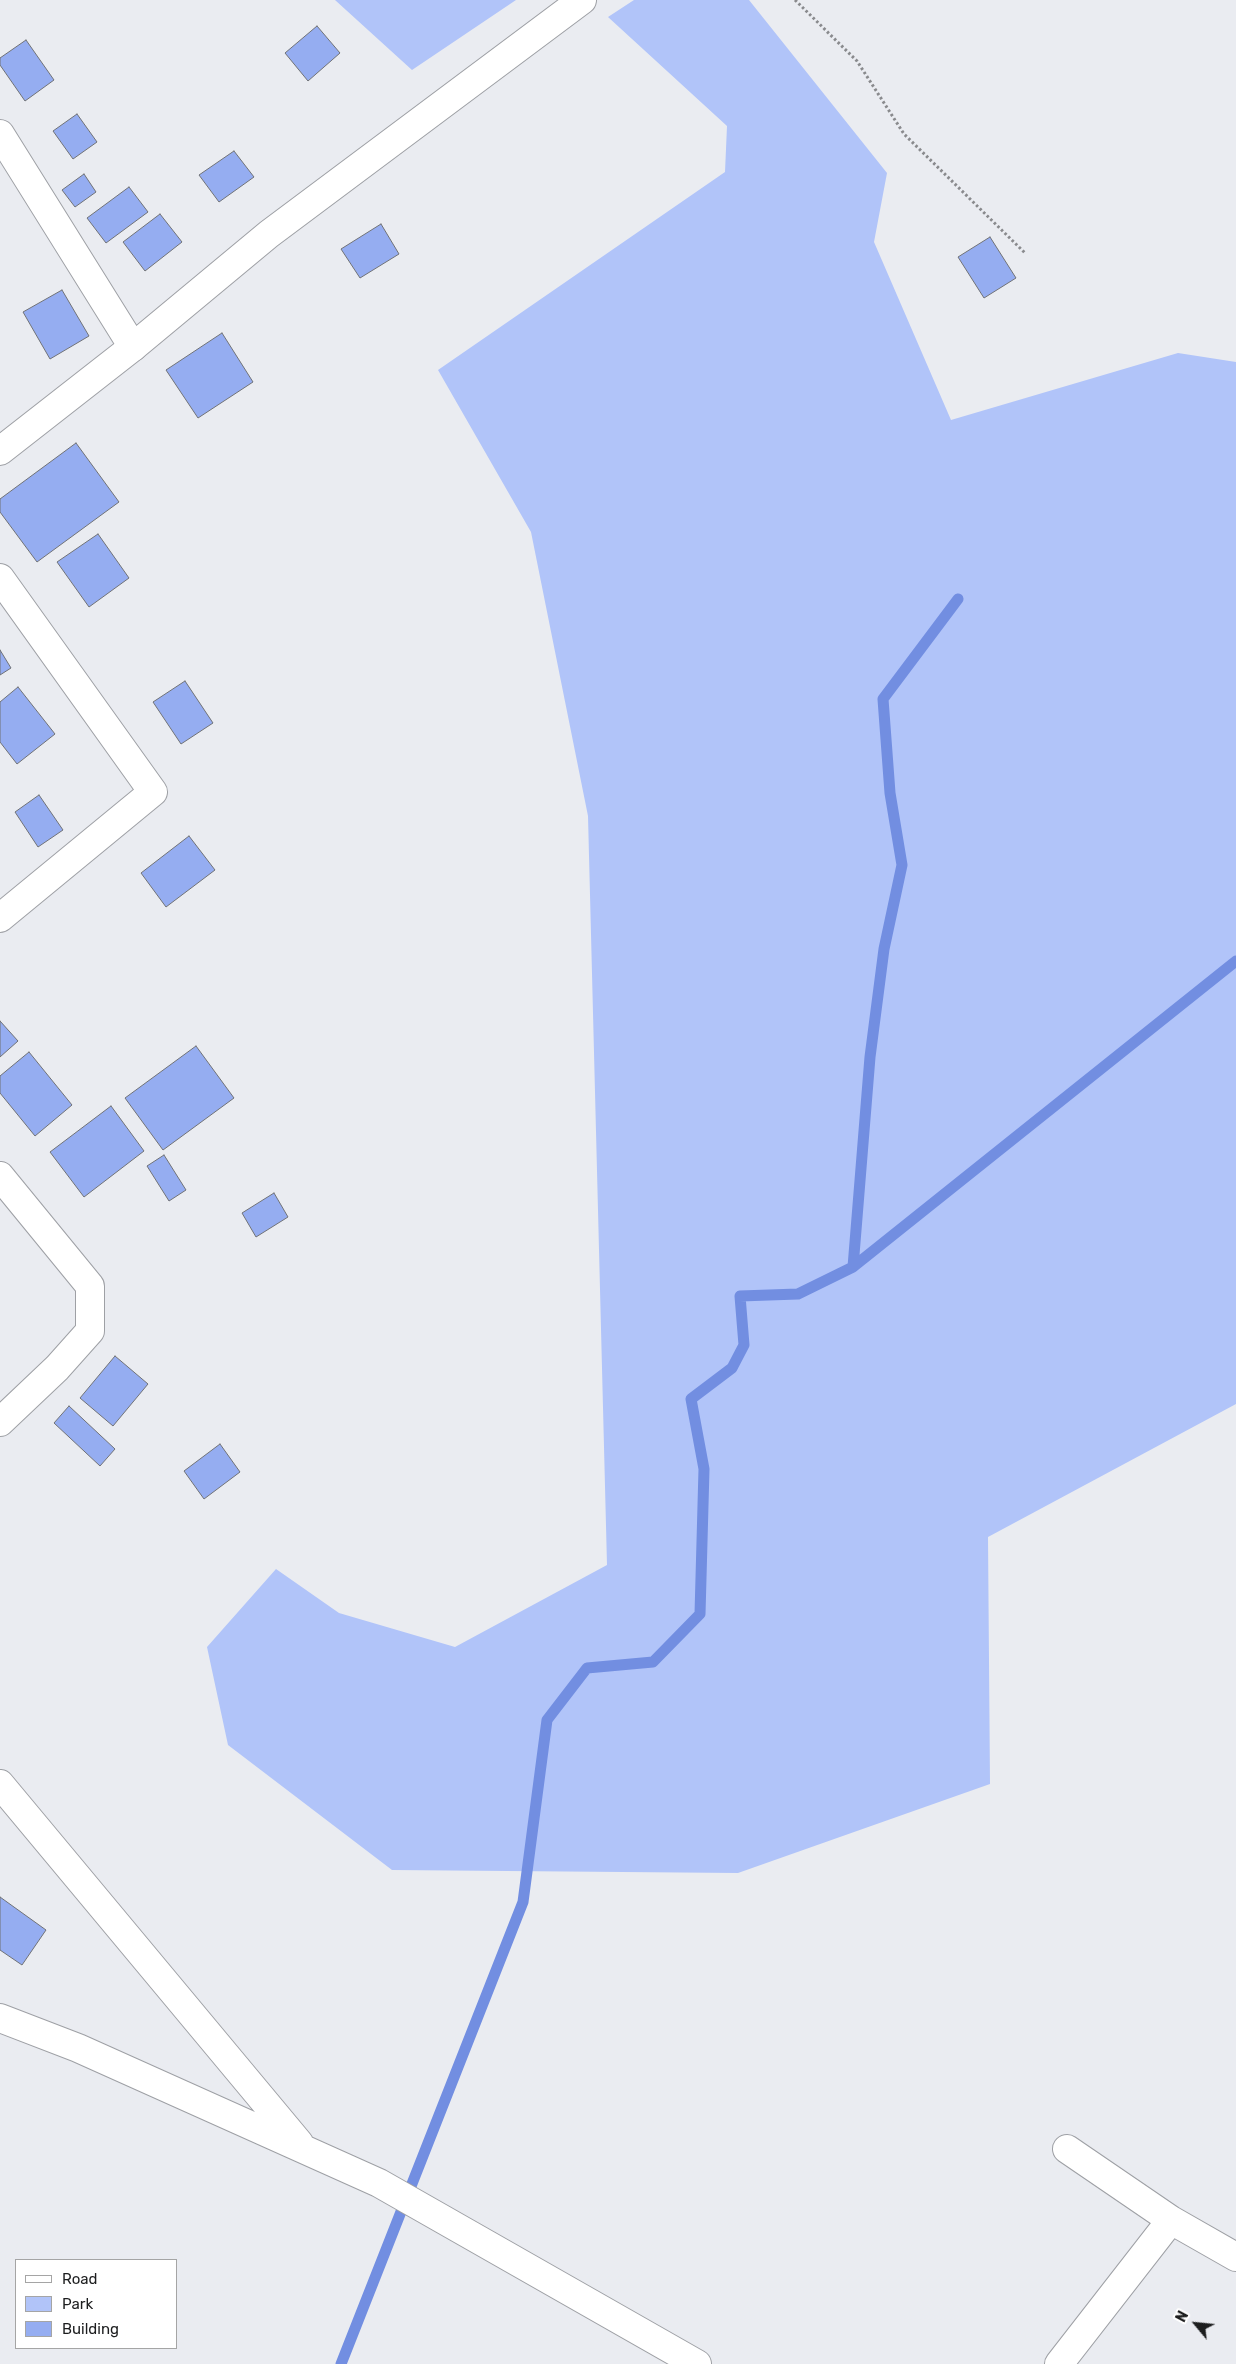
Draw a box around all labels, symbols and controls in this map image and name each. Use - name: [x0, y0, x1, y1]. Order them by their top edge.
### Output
- legend: [15, 2259, 178, 2349]
- text: Road: [62, 2270, 98, 2288]
- text: Park: [62, 2295, 93, 2313]
- north arrow: [1171, 2299, 1221, 2349]
- text: N: [1172, 2308, 1192, 2325]
- text: Building: [62, 2320, 119, 2338]

